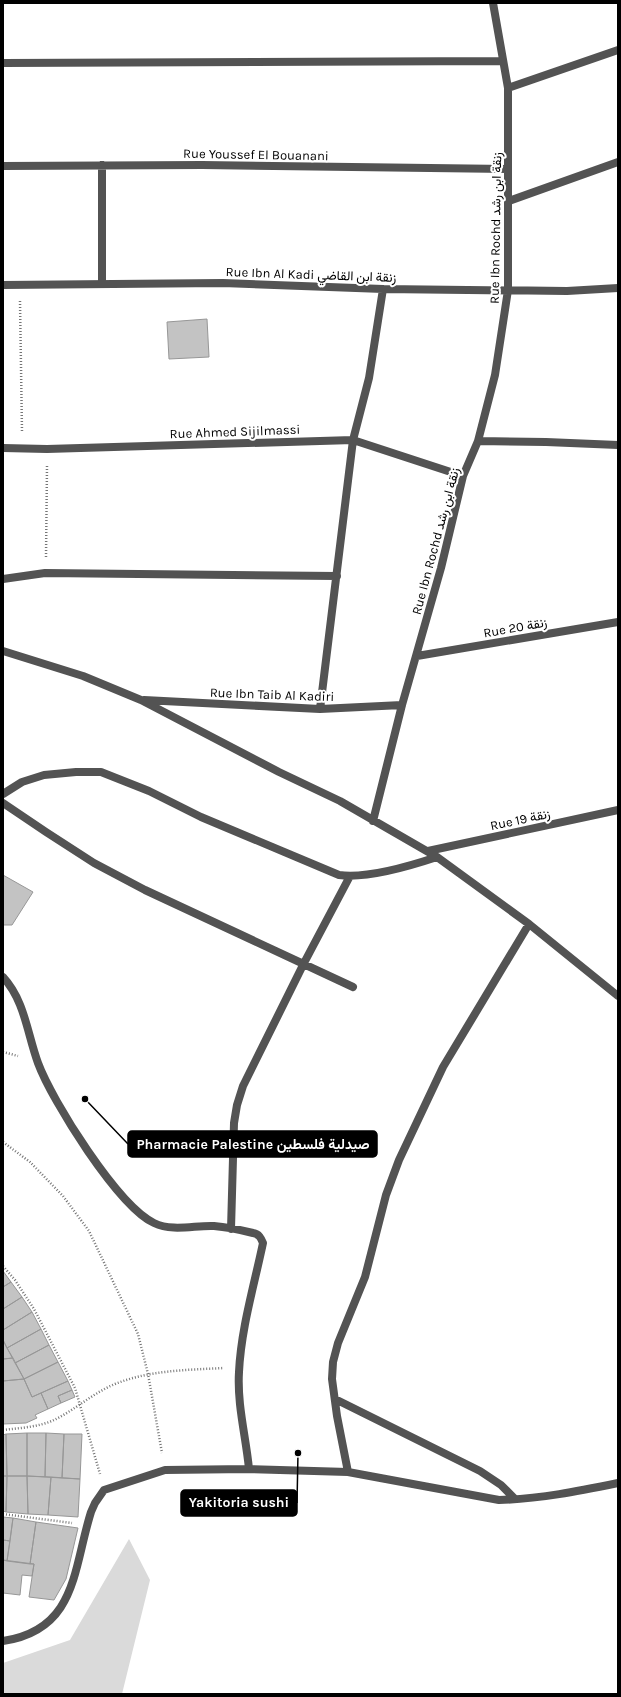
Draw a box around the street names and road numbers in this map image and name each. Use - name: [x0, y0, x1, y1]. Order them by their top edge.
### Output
- street label: Rue Youssef El Bouanani: [183, 146, 329, 163]
- street label: Rue Ibn Rochd زنقة ابن رشد: [487, 152, 505, 304]
- street label: Rue Ibn Al Kadi زنقة ابن القاضي: [225, 264, 397, 288]
- street label: Rue Ahmed Sijilmassi: [169, 422, 301, 441]
- street label: Rue Ibn Rochd زنقة ابن رشد: [409, 466, 463, 617]
- street label: Rue 20 زنقة: [482, 615, 548, 641]
- street label: Rue Ibn Taib Al Kadiri: [210, 685, 334, 704]
- street label: Rue 19 زنقة: [489, 806, 552, 834]

